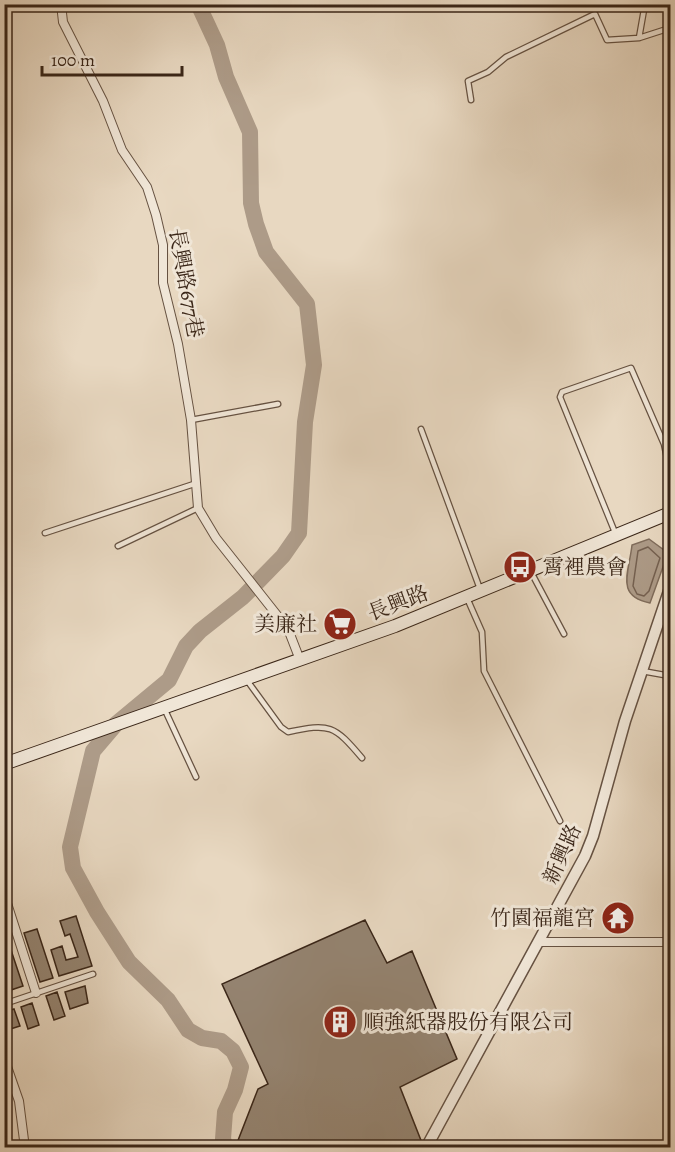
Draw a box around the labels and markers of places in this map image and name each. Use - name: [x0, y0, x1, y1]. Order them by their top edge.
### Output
- bus stop icon: 霄裡農會: [502, 549, 538, 585]
- place label: 霄裡農會: [543, 553, 627, 581]
- supermarket icon: 美廉社: [322, 606, 358, 642]
- place label: 美廉社: [254, 610, 317, 638]
- temple icon: 竹園福龍宮: [600, 900, 636, 936]
- place label: 竹園福龍宮: [490, 904, 595, 932]
- building icon: 順強紙器股份有限公司: [322, 1004, 358, 1040]
- place label: 順強紙器股份有限公司: [363, 1008, 573, 1036]

